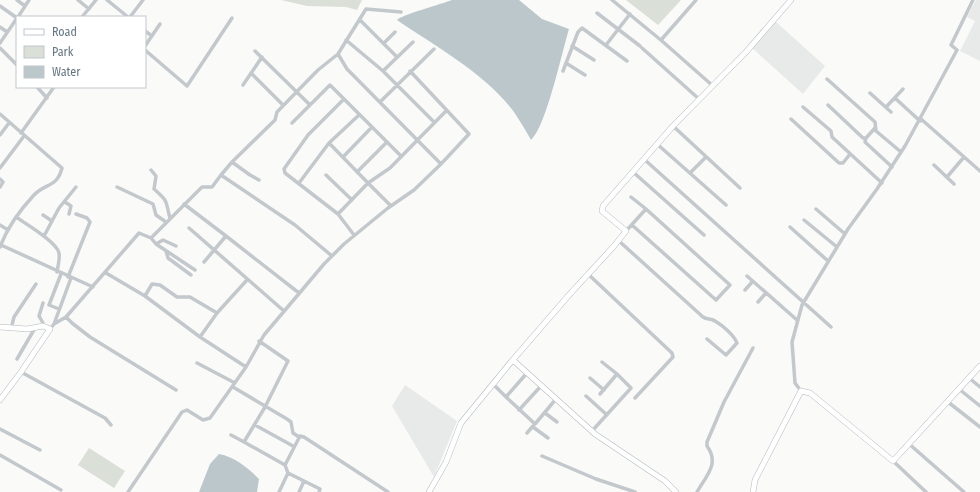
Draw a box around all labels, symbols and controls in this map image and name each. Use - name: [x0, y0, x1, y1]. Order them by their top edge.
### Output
- legend: [16, 16, 146, 88]
- text: Road: [52, 25, 77, 39]
- text: Park: [52, 45, 74, 59]
- text: Water: [52, 65, 81, 79]

